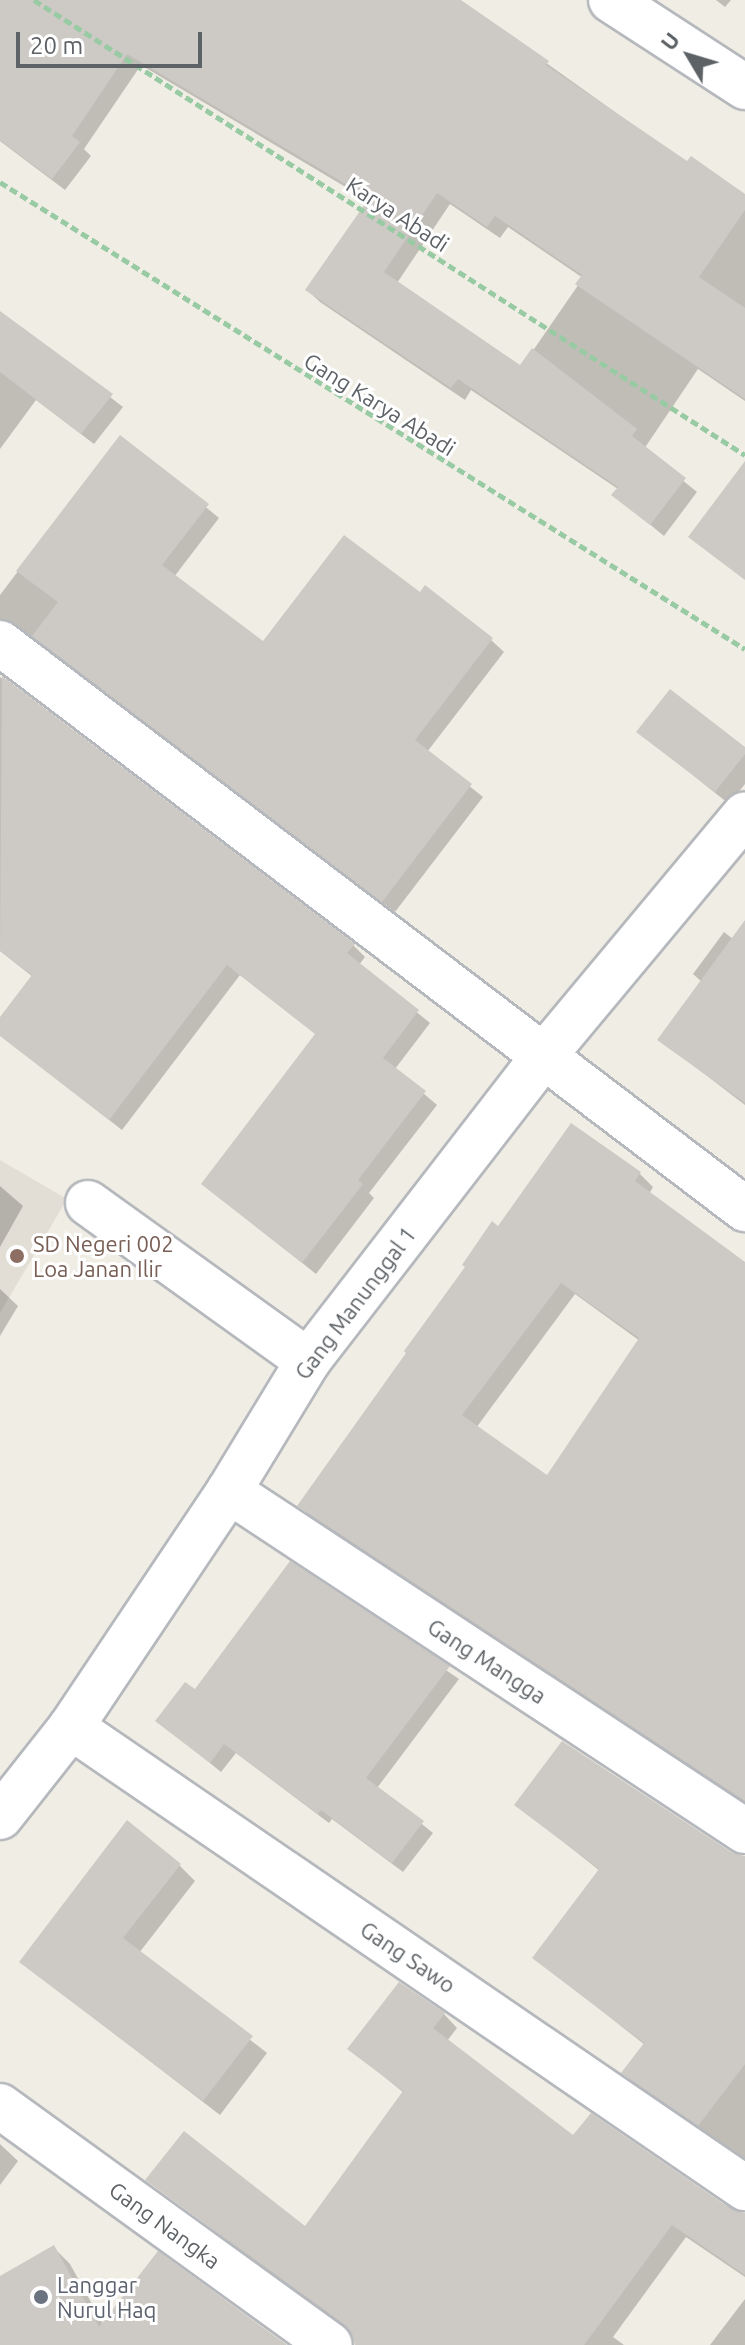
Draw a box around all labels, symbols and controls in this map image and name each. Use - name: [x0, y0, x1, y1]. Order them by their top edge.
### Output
- scale bar: [20, 16, 206, 66]
- north arrow: [649, 16, 729, 96]
- text: U: [655, 27, 684, 55]
- text: 20 m: [30, 32, 83, 59]
- street label: Karya Abadi: [342, 171, 454, 257]
- street label: Gang Karya Abadi: [300, 347, 460, 461]
- street label: Gang Manunggal 1: [289, 1222, 421, 1384]
- place label: SD Negeri 002 Loa Janan Ilir: [33, 1230, 174, 1282]
- marker: SD Negeri 002 Loa Janan Ilir: [8, 1247, 26, 1265]
- street label: Gang Mangga: [423, 1613, 551, 1709]
- street label: Gang Sawo: [355, 1916, 461, 1998]
- street label: Gang Nangka: [104, 2176, 226, 2274]
- place label: Langgar Nurul Haq: [57, 2271, 156, 2322]
- marker: Langgar Nurul Haq: [32, 2288, 50, 2306]

